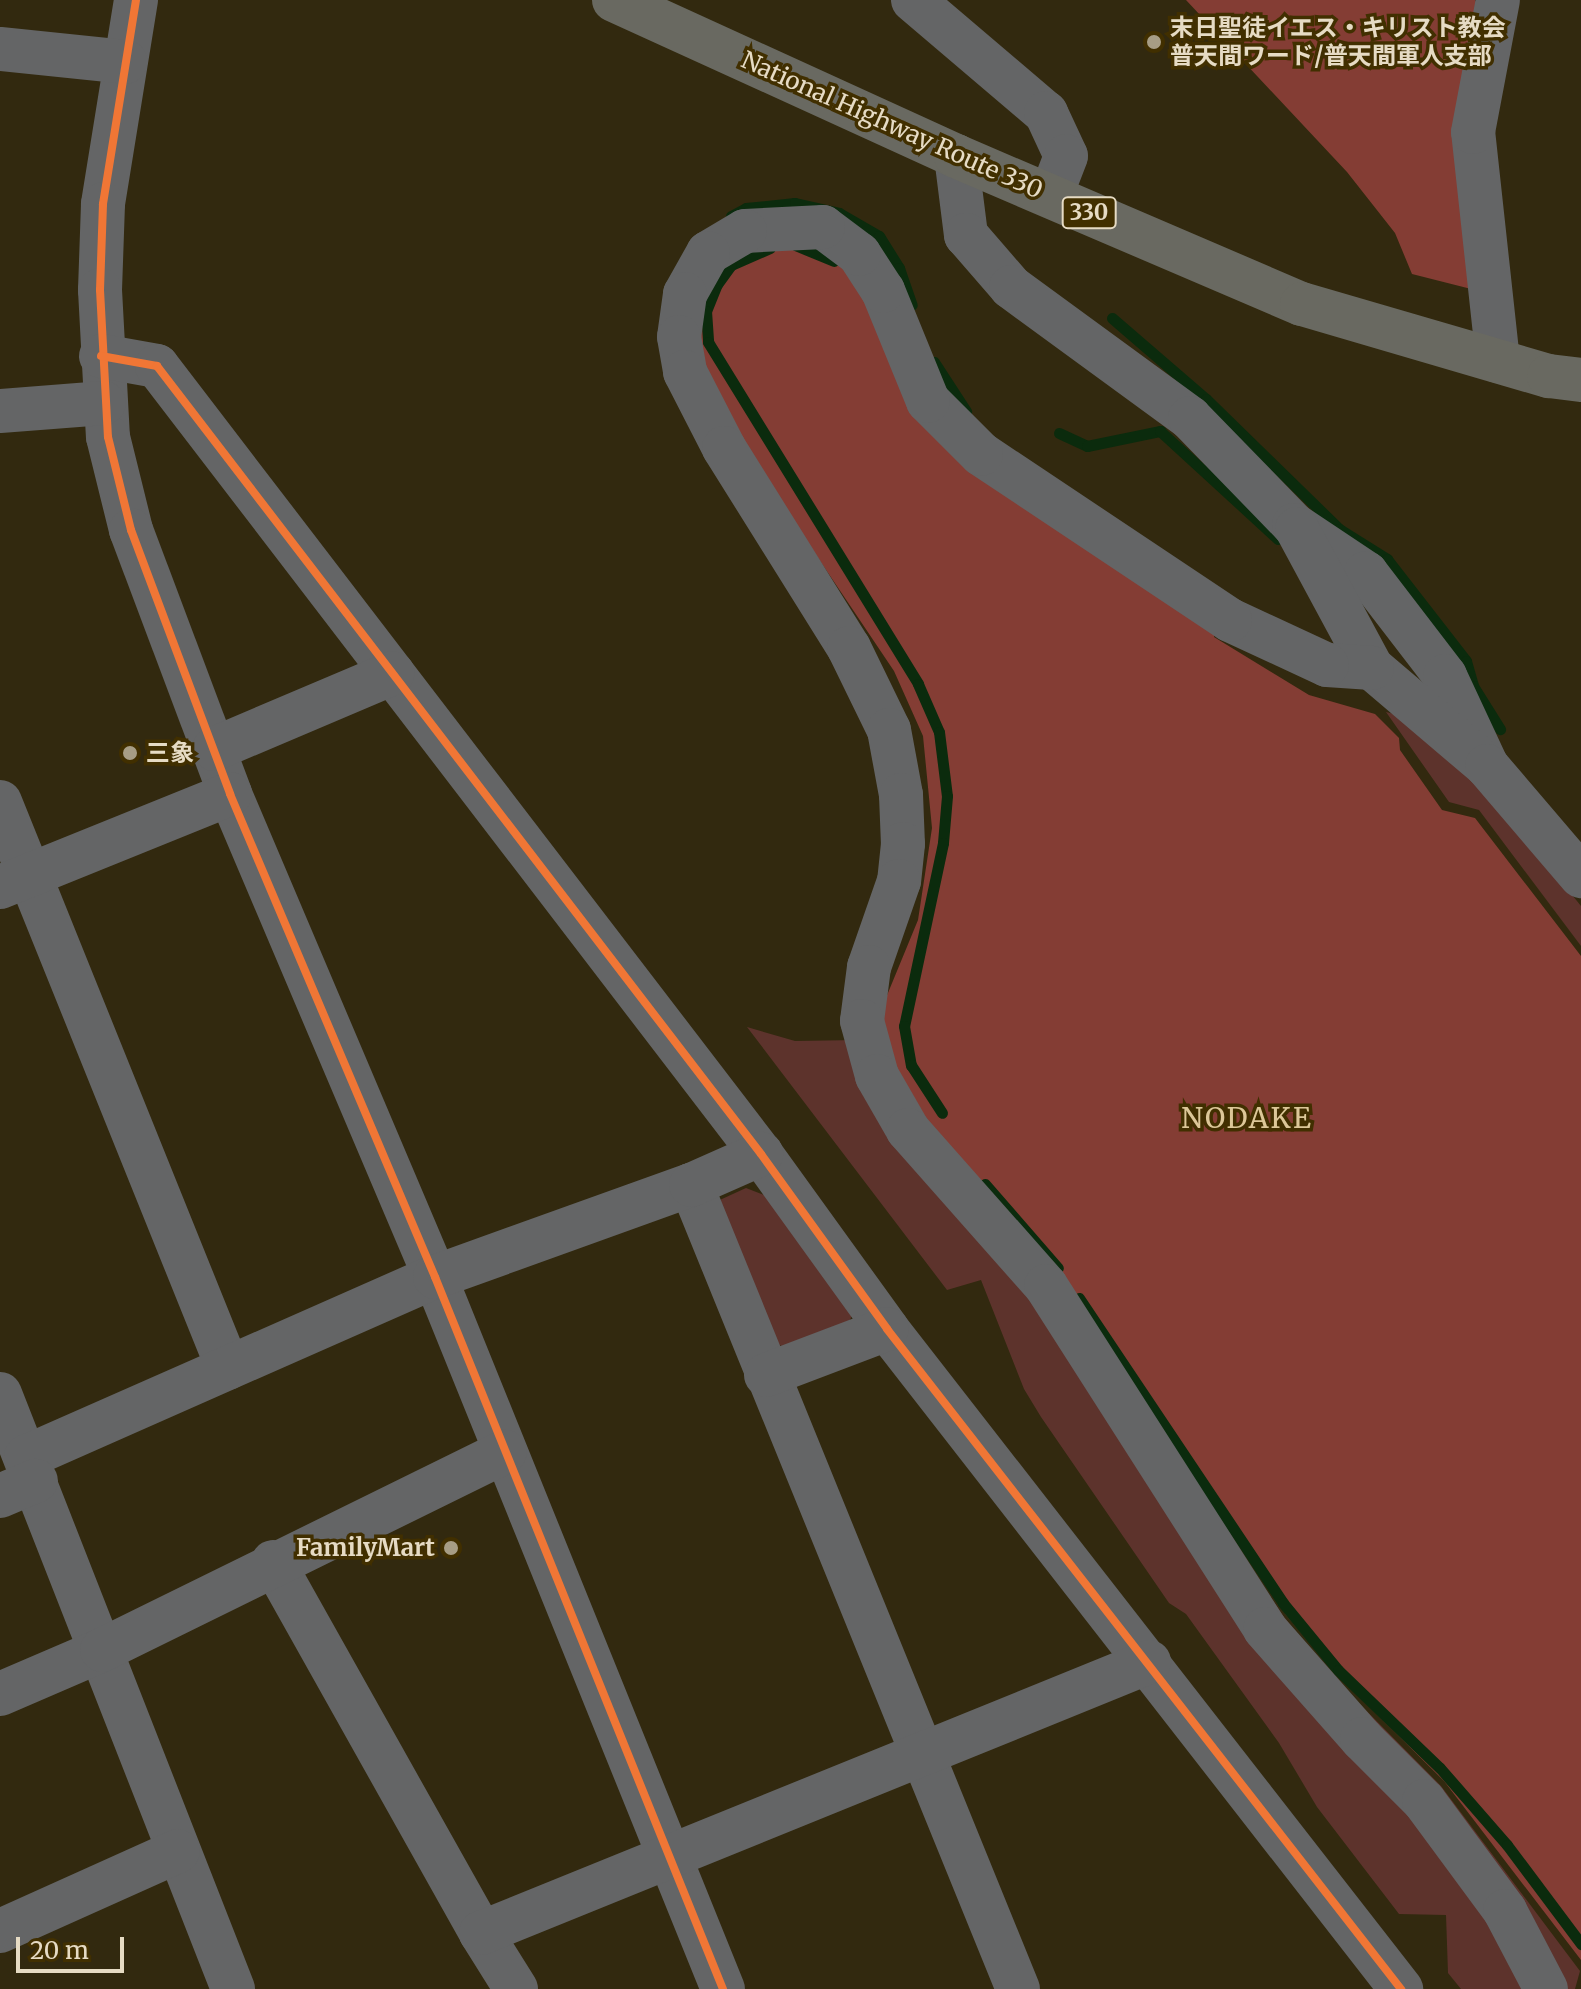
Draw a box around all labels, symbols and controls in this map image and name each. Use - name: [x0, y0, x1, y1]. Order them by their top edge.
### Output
- place label: 末日聖徒イエス・キリスト教会 普天間ワード/普天間軍人支部: [1170, 14, 1506, 70]
- marker: 末日聖徒イエス・キリスト教会 普天間ワード/普天間軍人支部: [1145, 33, 1163, 51]
- street label: National Highway Route 330: [737, 45, 1047, 205]
- road number: 330: [1061, 195, 1117, 231]
- place label: 三象: [146, 739, 194, 767]
- marker: 三象: [121, 744, 139, 762]
- district label: NODAKE: [1181, 1101, 1313, 1135]
- place label: FamilyMart: [296, 1534, 435, 1562]
- marker: FamilyMart: [442, 1539, 460, 1557]
- scale bar: [20, 1921, 128, 1971]
- text: 20 m: [30, 1935, 89, 1966]

